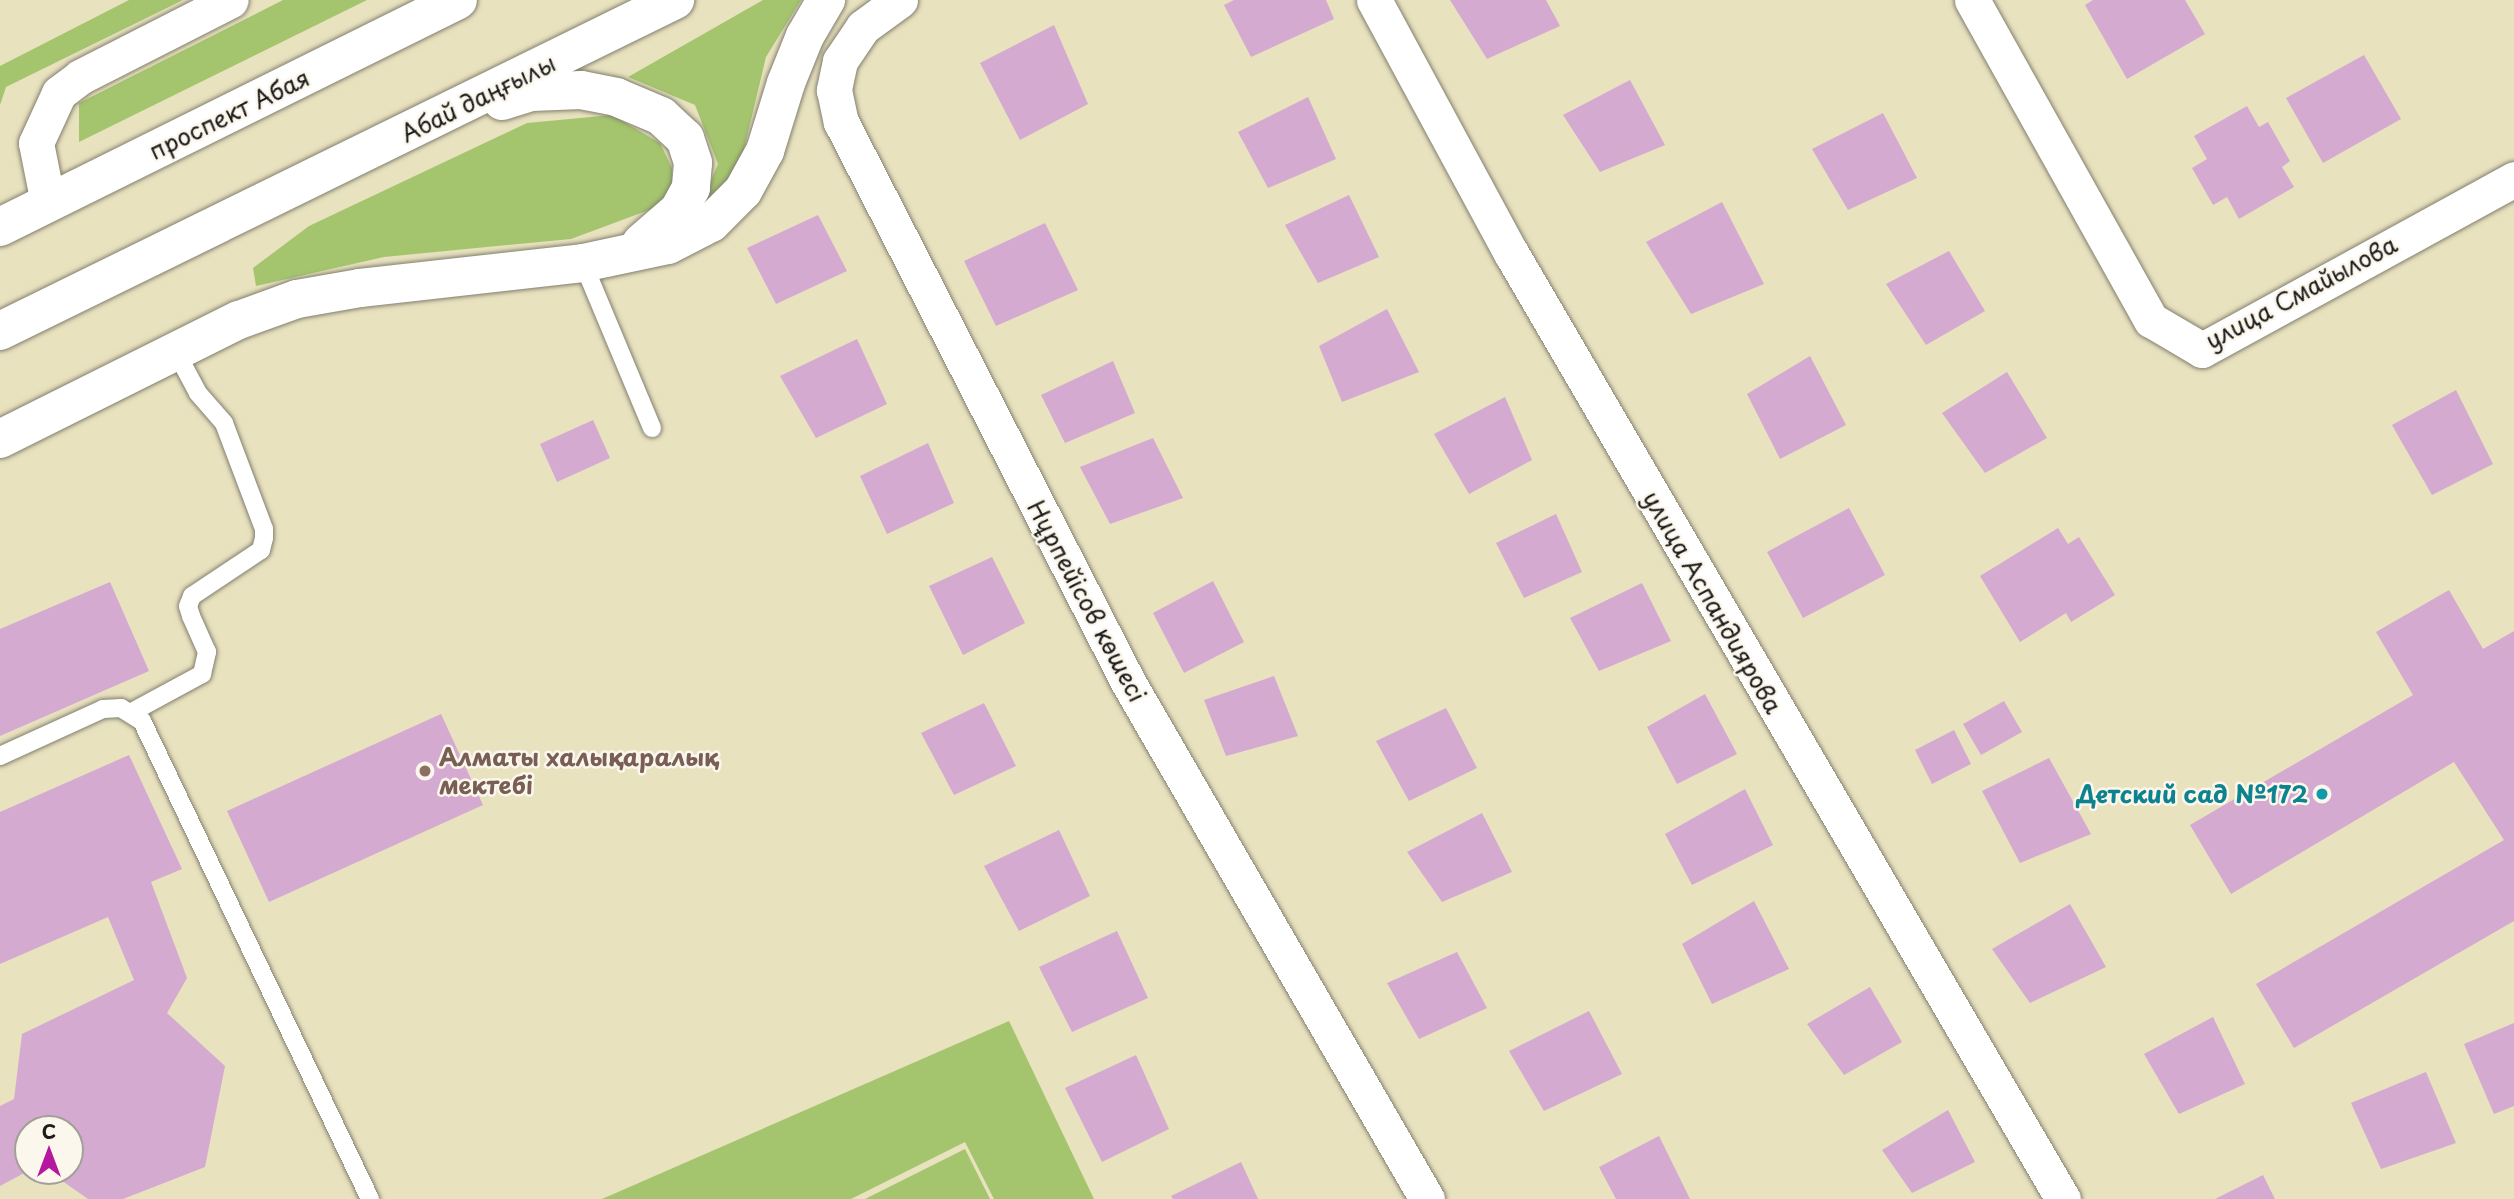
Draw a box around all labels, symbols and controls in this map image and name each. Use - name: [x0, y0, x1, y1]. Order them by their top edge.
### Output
- street label: Абай даңғылы: [395, 48, 561, 148]
- street label: проспект Абая: [143, 62, 315, 166]
- street label: улица Смайылова: [2199, 229, 2403, 355]
- street label: улица Аспандиярова: [1637, 485, 1789, 719]
- street label: Нұрпейісов көшесі: [1022, 495, 1152, 707]
- place label: Алматы халықаралық мектебі: [439, 743, 719, 799]
- marker: Алматы халықаралық мектебі: [417, 763, 433, 779]
- place label: Детский сад №172: [2075, 780, 2308, 808]
- marker: Детский сад №172: [2314, 786, 2330, 802]
- north arrow: [14, 1115, 84, 1185]
- text: С: [42, 1117, 56, 1145]

